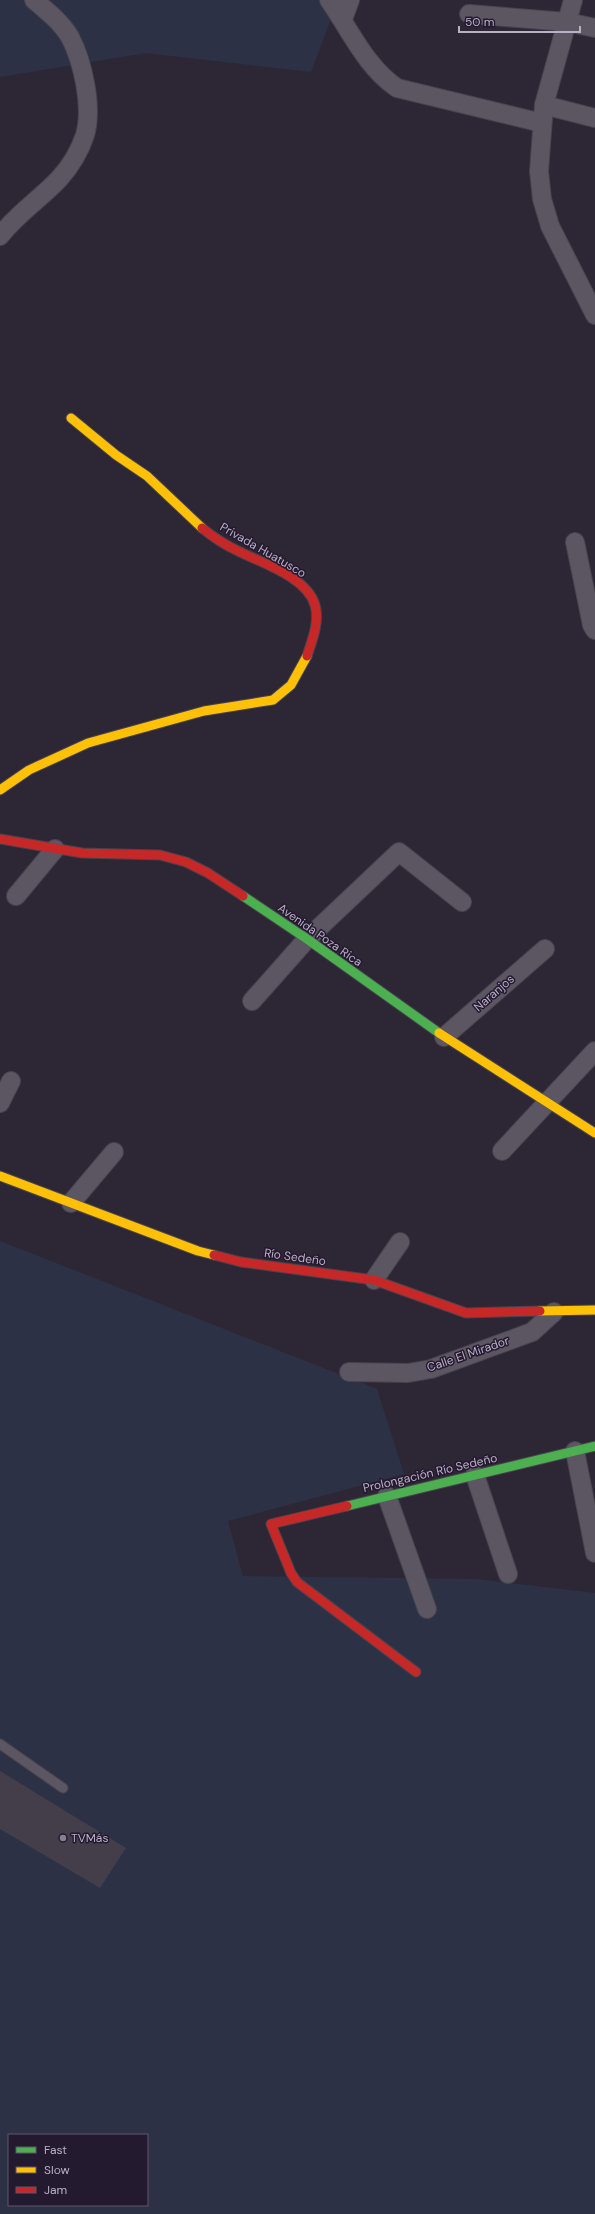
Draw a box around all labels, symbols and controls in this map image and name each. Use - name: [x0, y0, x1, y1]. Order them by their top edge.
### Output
- scale bar: [459, 8, 580, 34]
- text: 50 m: [465, 14, 494, 30]
- street label: Privada Huatusco: [217, 519, 309, 581]
- street label: Avenida Poza Rica: [275, 900, 365, 970]
- street label: Naranjos: [470, 971, 518, 1015]
- street label: Río Sedeño: [263, 1245, 327, 1269]
- street label: Calle El Mirador: [425, 1332, 512, 1376]
- street label: Prolongación Río Sedeño: [361, 1450, 499, 1496]
- place label: TVMás: [71, 1830, 108, 1846]
- marker: TVMás: [58, 1833, 68, 1843]
- legend: [8, 2134, 148, 2206]
- text: Fast: [44, 2142, 67, 2158]
- text: Slow: [44, 2162, 70, 2178]
- text: Jam: [44, 2182, 67, 2198]

